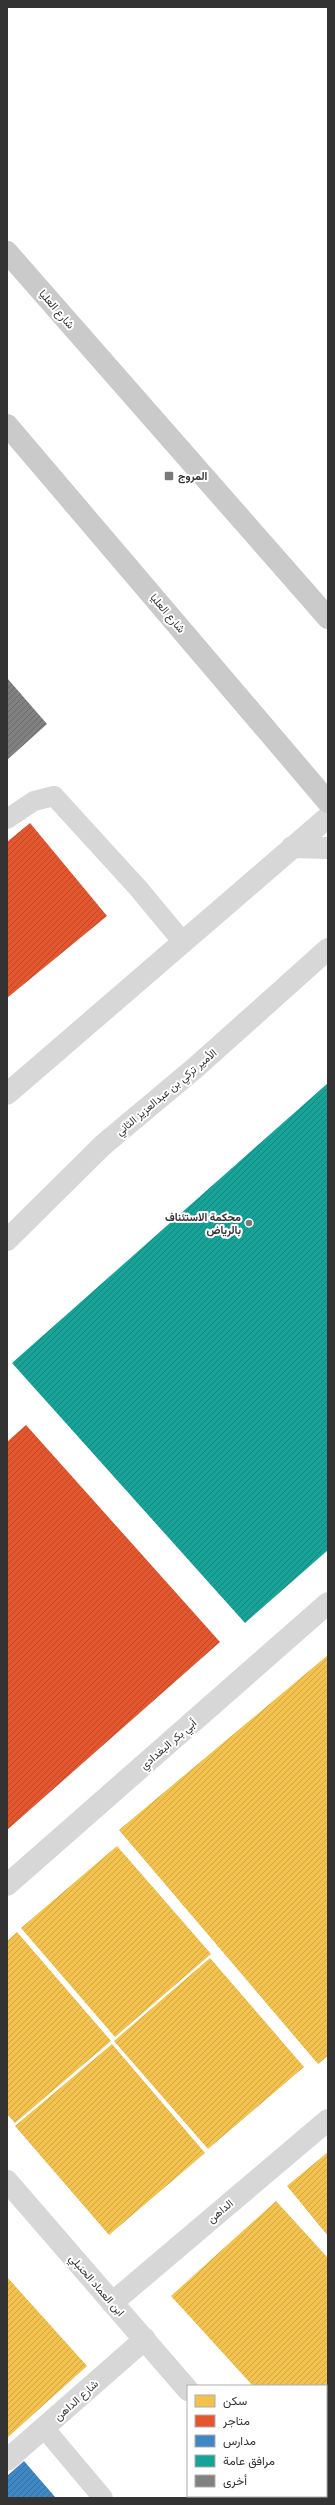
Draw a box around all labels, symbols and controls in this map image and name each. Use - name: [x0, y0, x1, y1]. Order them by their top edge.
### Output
- street label: شارع العليا: [35, 286, 79, 332]
- place label: المروج: [178, 468, 208, 484]
- marker: المروج: [163, 470, 175, 482]
- street label: شارع العليا: [147, 590, 190, 637]
- street label: الأمير تركي بن عبدالعزيز الثاني: [112, 1045, 221, 1141]
- place label: محكمة الاستئناف بالرياض: [165, 1209, 241, 1238]
- marker: محكمة الاستئناف بالرياض: [244, 1218, 254, 1228]
- street label: أبي بكر البغدادي: [136, 1715, 201, 1775]
- street label: الداهن: [203, 2195, 237, 2227]
- street label: ابن العماد الحنبلي: [64, 2251, 128, 2321]
- street label: شارع الداهن: [50, 2376, 102, 2424]
- legend: [187, 2385, 327, 2497]
- text: سكن: [223, 2392, 247, 2409]
- text: متاجر: [222, 2412, 250, 2429]
- text: مدارس: [223, 2432, 256, 2449]
- text: مرافق عامة: [223, 2452, 275, 2469]
- text: أخرى: [223, 2472, 247, 2489]

